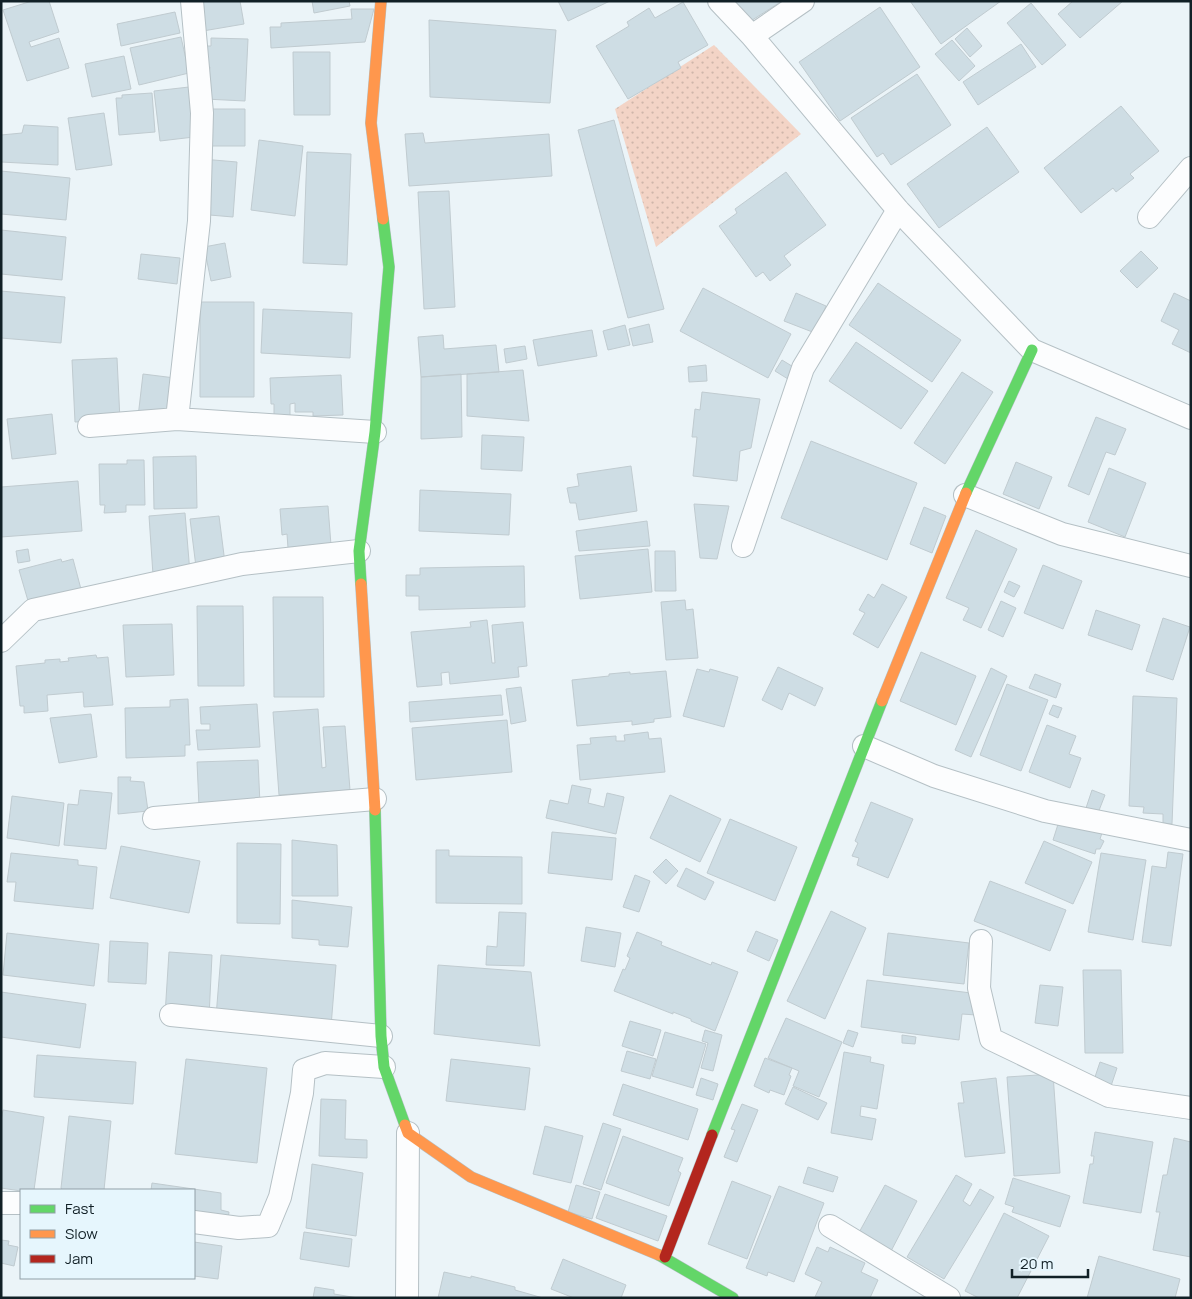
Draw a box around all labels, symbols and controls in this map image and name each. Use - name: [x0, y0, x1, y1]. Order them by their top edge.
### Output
- legend: [20, 1189, 195, 1279]
- text: Fast: [65, 1198, 94, 1219]
- text: Slow: [65, 1223, 98, 1244]
- scale bar: [1012, 1246, 1088, 1278]
- text: Jam: [65, 1248, 93, 1269]
- text: 20 m: [1020, 1253, 1053, 1274]

